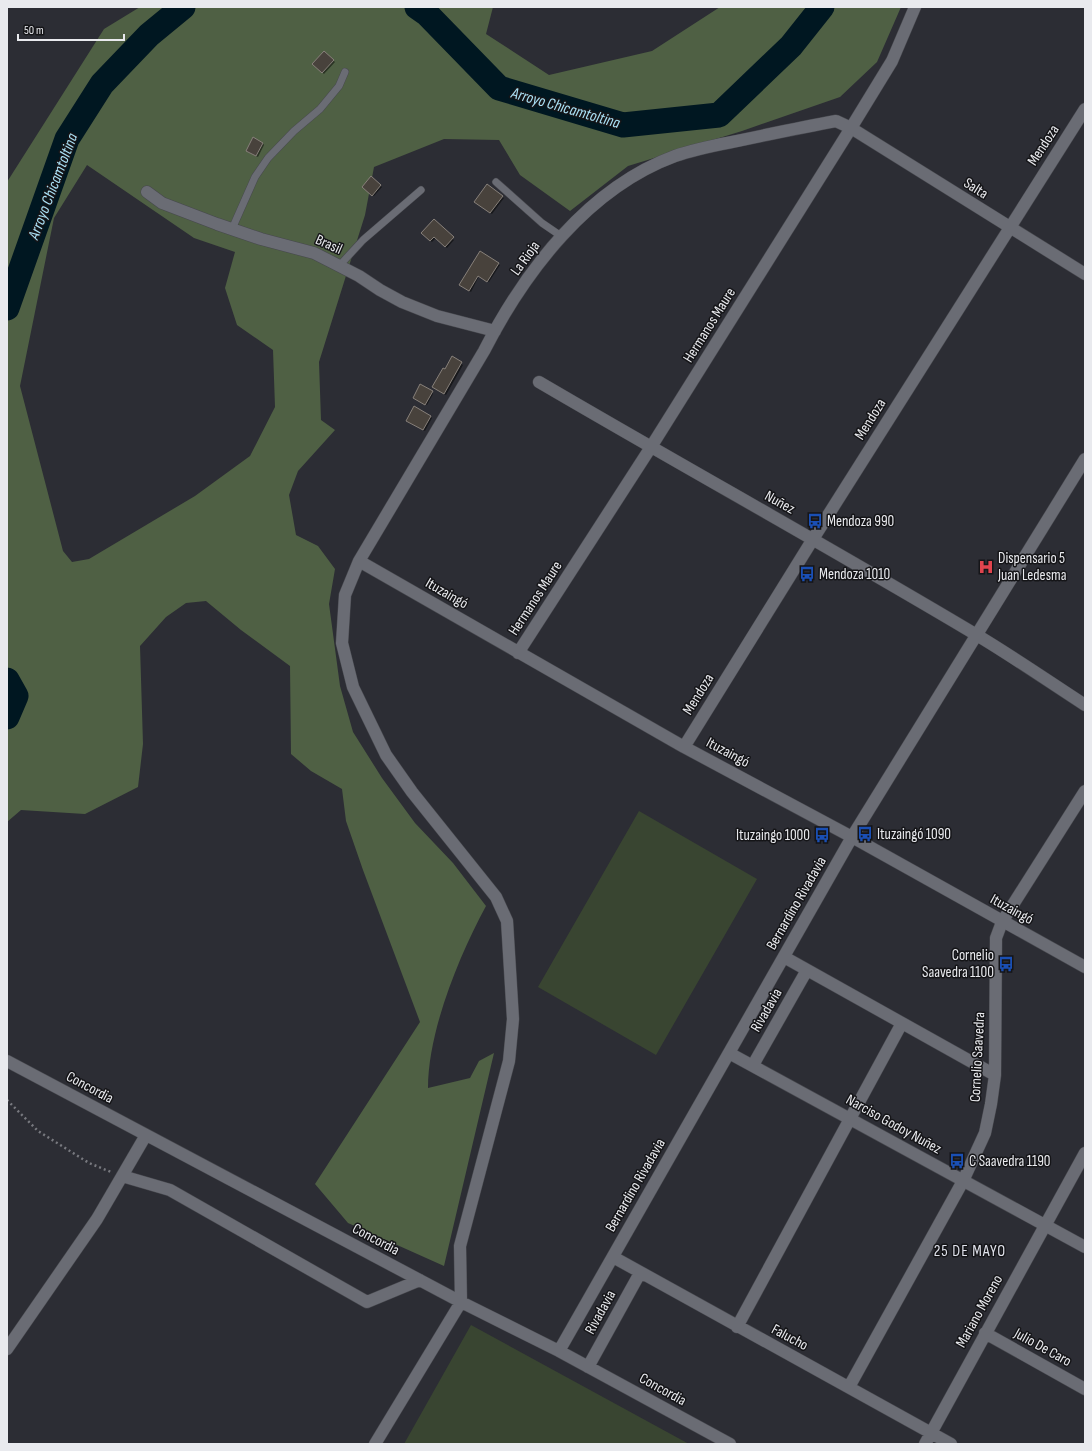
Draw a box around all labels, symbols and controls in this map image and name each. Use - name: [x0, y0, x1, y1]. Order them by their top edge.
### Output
- scale bar: [18, 16, 124, 42]
- text: 50 m: [24, 23, 44, 38]
- water label: Arroyo Chicamtoltina: [508, 84, 623, 133]
- street label: Mendoza: [1023, 121, 1064, 169]
- water label: Arroyo Chicamtoltina: [24, 130, 83, 243]
- street label: Salta: [960, 174, 992, 203]
- street label: Brasil: [312, 230, 345, 259]
- street label: La Rioja: [507, 237, 544, 279]
- street label: Hermanos Maure: [679, 284, 740, 366]
- street label: Mendoza: [850, 395, 890, 443]
- street label: Nuñez: [761, 486, 799, 519]
- bus stop icon: Mendoza 990: [806, 512, 824, 530]
- place label: Mendoza 990: [827, 512, 894, 531]
- place label: Dispensario 5 Juan Ledesma: [997, 549, 1067, 585]
- street label: Hermanos Maure: [504, 558, 566, 639]
- hospital icon: Dispensario 5 Juan Ledesma: [977, 558, 995, 576]
- bus stop icon: Mendoza 1010: [798, 565, 816, 583]
- place label: Mendoza 1010: [819, 565, 890, 584]
- street label: Ituzaingó: [422, 574, 472, 613]
- street label: Mendoza: [678, 670, 718, 718]
- street label: Ituzaingó: [703, 733, 753, 772]
- bus stop icon: Ituzaingó 1090: [856, 825, 874, 843]
- place label: Ituzaingó 1090: [877, 825, 951, 844]
- place label: Ituzaingo 1000: [736, 826, 810, 845]
- bus stop icon: Ituzaingo 1000: [813, 826, 831, 844]
- street label: Bernardino Rivadavia: [762, 853, 831, 953]
- street label: Ituzaingó: [987, 890, 1037, 929]
- place label: Cornelio Saavedra 1100: [922, 946, 994, 982]
- bus stop icon: Cornelio Saavedra 1100: [997, 955, 1015, 973]
- street label: Rivadavia: [746, 985, 787, 1036]
- street label: Cornelio Saavedra: [966, 1011, 989, 1103]
- street label: Concordia: [63, 1067, 117, 1108]
- street label: Narciso Godoy Nuñez: [843, 1090, 945, 1159]
- street label: Bernardino Rivadavia: [601, 1135, 670, 1235]
- bus stop icon: C Saavedra 1190: [948, 1152, 966, 1170]
- place label: C Saavedra 1190: [969, 1152, 1051, 1171]
- street label: Concordia: [349, 1219, 403, 1260]
- district label: 25 DE MAYO: [934, 1242, 1006, 1261]
- street label: Mariano Moreno: [952, 1271, 1007, 1351]
- street label: Rivadavia: [581, 1287, 620, 1338]
- street label: Falucho: [768, 1320, 811, 1355]
- street label: Julio De Caro: [1010, 1323, 1075, 1371]
- street label: Concordia: [636, 1369, 690, 1410]

